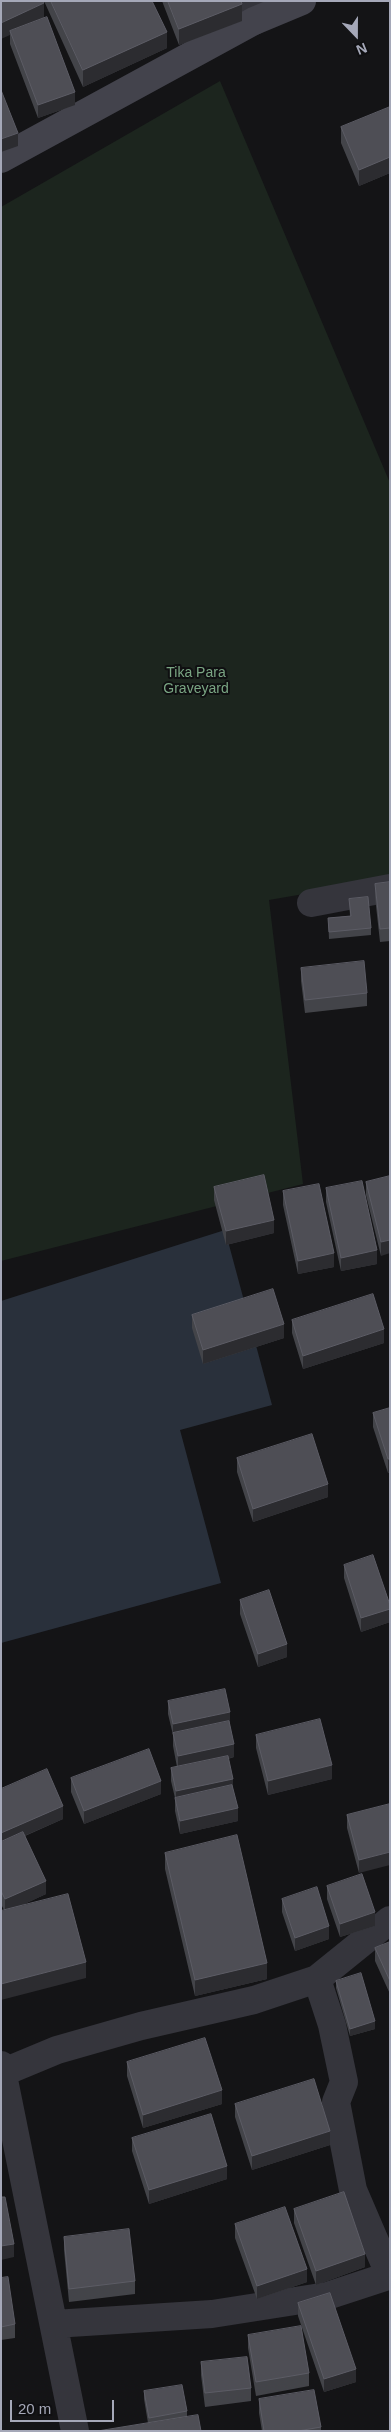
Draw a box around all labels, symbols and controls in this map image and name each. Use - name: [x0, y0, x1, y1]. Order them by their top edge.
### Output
- north arrow: [331, 10, 381, 60]
- text: N: [354, 40, 369, 58]
- park label: Tika Para Graveyard: [163, 665, 229, 698]
- scale bar: [12, 2390, 116, 2422]
- text: 20 m: [18, 2400, 51, 2417]

